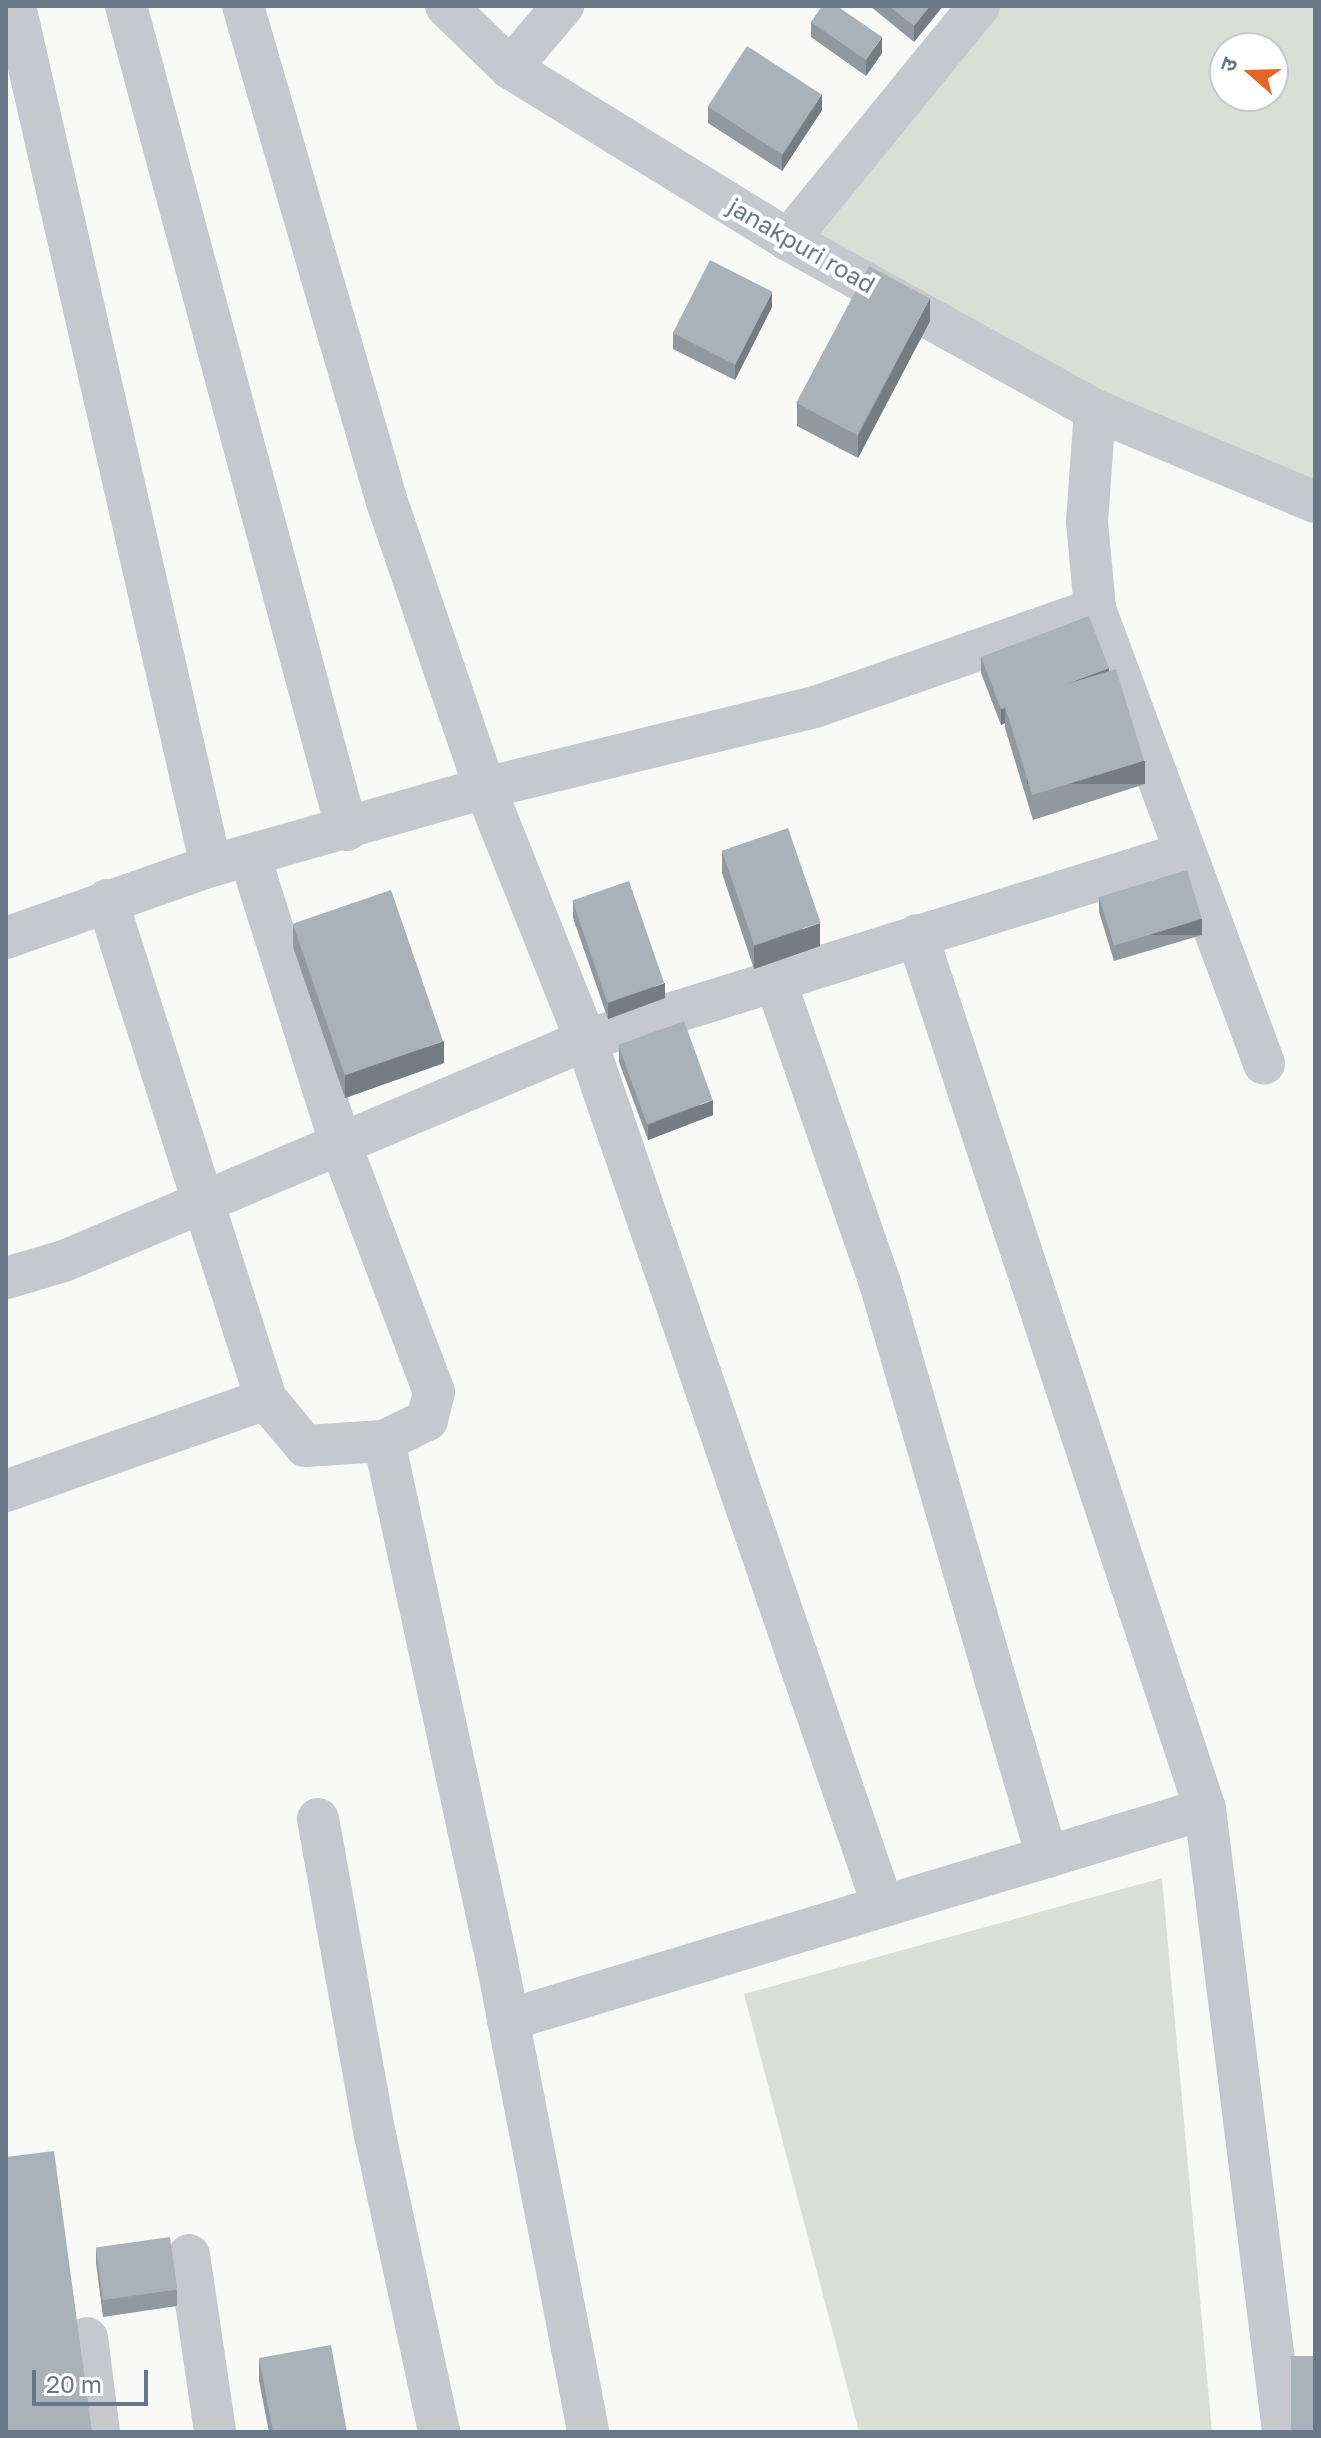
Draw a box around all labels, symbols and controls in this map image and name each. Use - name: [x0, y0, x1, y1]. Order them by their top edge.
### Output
- north arrow: [1209, 32, 1289, 112]
- text: उ: [1213, 54, 1243, 75]
- street label: janakpuri road: [723, 191, 881, 299]
- scale bar: [36, 2354, 152, 2404]
- text: 20 m: [46, 2369, 102, 2398]

